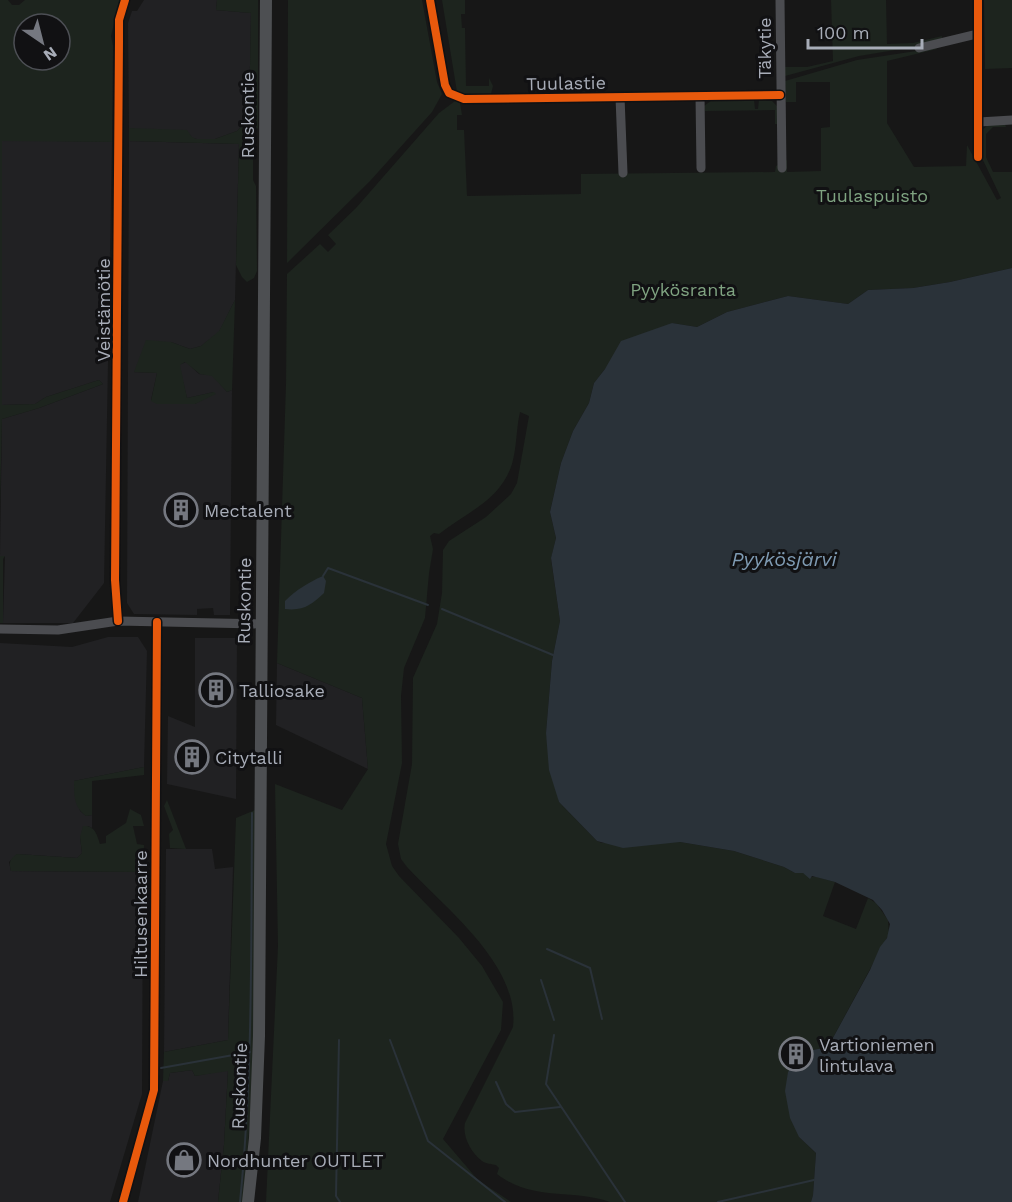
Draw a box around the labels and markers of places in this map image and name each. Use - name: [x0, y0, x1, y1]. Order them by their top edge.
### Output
- building icon: Mectalent: [163, 492, 199, 528]
- place label: Mectalent: [204, 500, 292, 521]
- building icon: Talliosake: [198, 672, 234, 708]
- place label: Talliosake: [239, 680, 325, 701]
- building icon: Citytalli: [174, 739, 210, 775]
- place label: Citytalli: [215, 747, 283, 768]
- place label: Vartioniemen lintulava: [819, 1034, 935, 1076]
- building icon: Vartioniemen lintulava: [778, 1036, 814, 1072]
- shop icon: Nordhunter OUTLET: [166, 1142, 202, 1178]
- place label: Nordhunter OUTLET: [207, 1150, 384, 1171]

